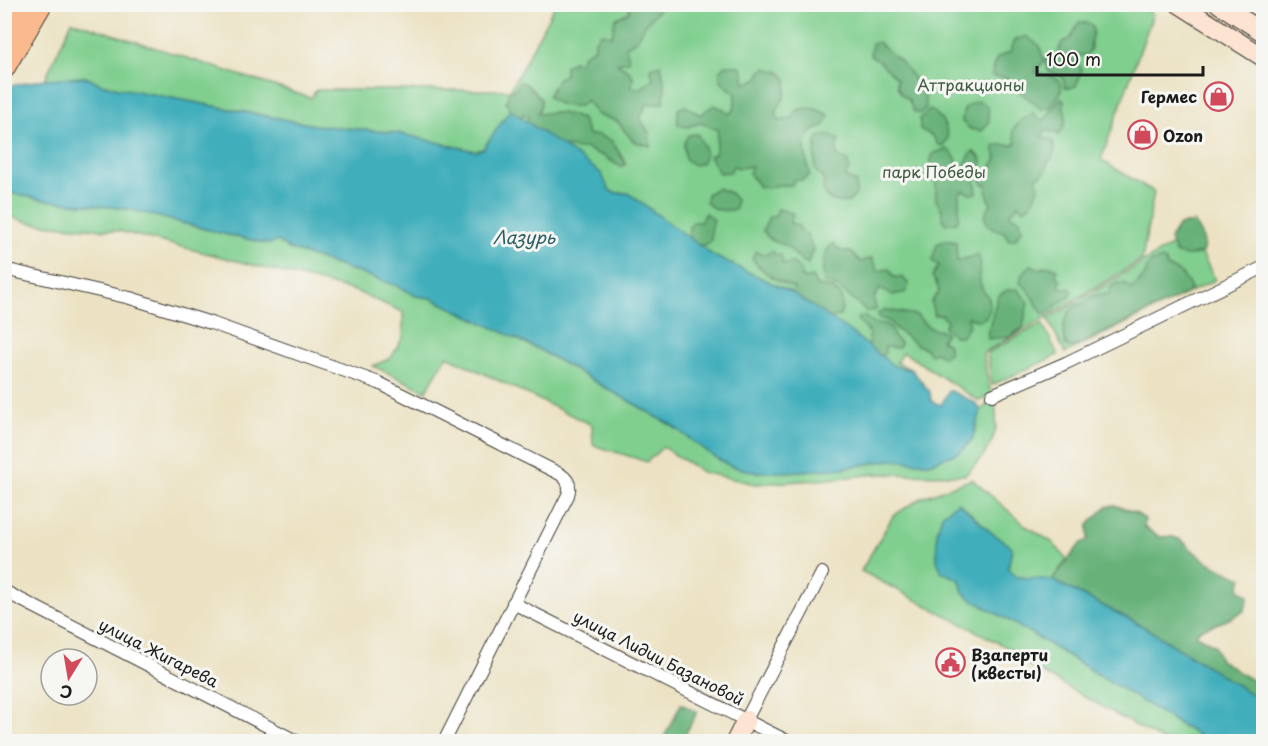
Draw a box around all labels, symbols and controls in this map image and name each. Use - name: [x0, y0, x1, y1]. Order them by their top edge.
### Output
- scale bar: [1037, 39, 1204, 77]
- text: 100 m: [1046, 45, 1101, 72]
- park label: Аттракционы: [917, 72, 1025, 96]
- shop icon: Гермес: [1202, 80, 1234, 112]
- place label: Гермес: [1141, 84, 1197, 108]
- shop icon: Ozon: [1126, 119, 1158, 151]
- place label: Ozon: [1163, 123, 1203, 147]
- park label: парк Победы: [882, 159, 986, 183]
- water label: Лазурь: [493, 223, 556, 250]
- street label: улица Лидии Базановой: [569, 603, 749, 711]
- street label: улица Жигарева: [95, 611, 223, 693]
- place label: Взаперти (квесты): [971, 642, 1048, 684]
- north arrow: [39, 647, 99, 707]
- public building icon: Взаперти (квесты): [934, 647, 966, 679]
- text: С: [58, 680, 74, 706]

